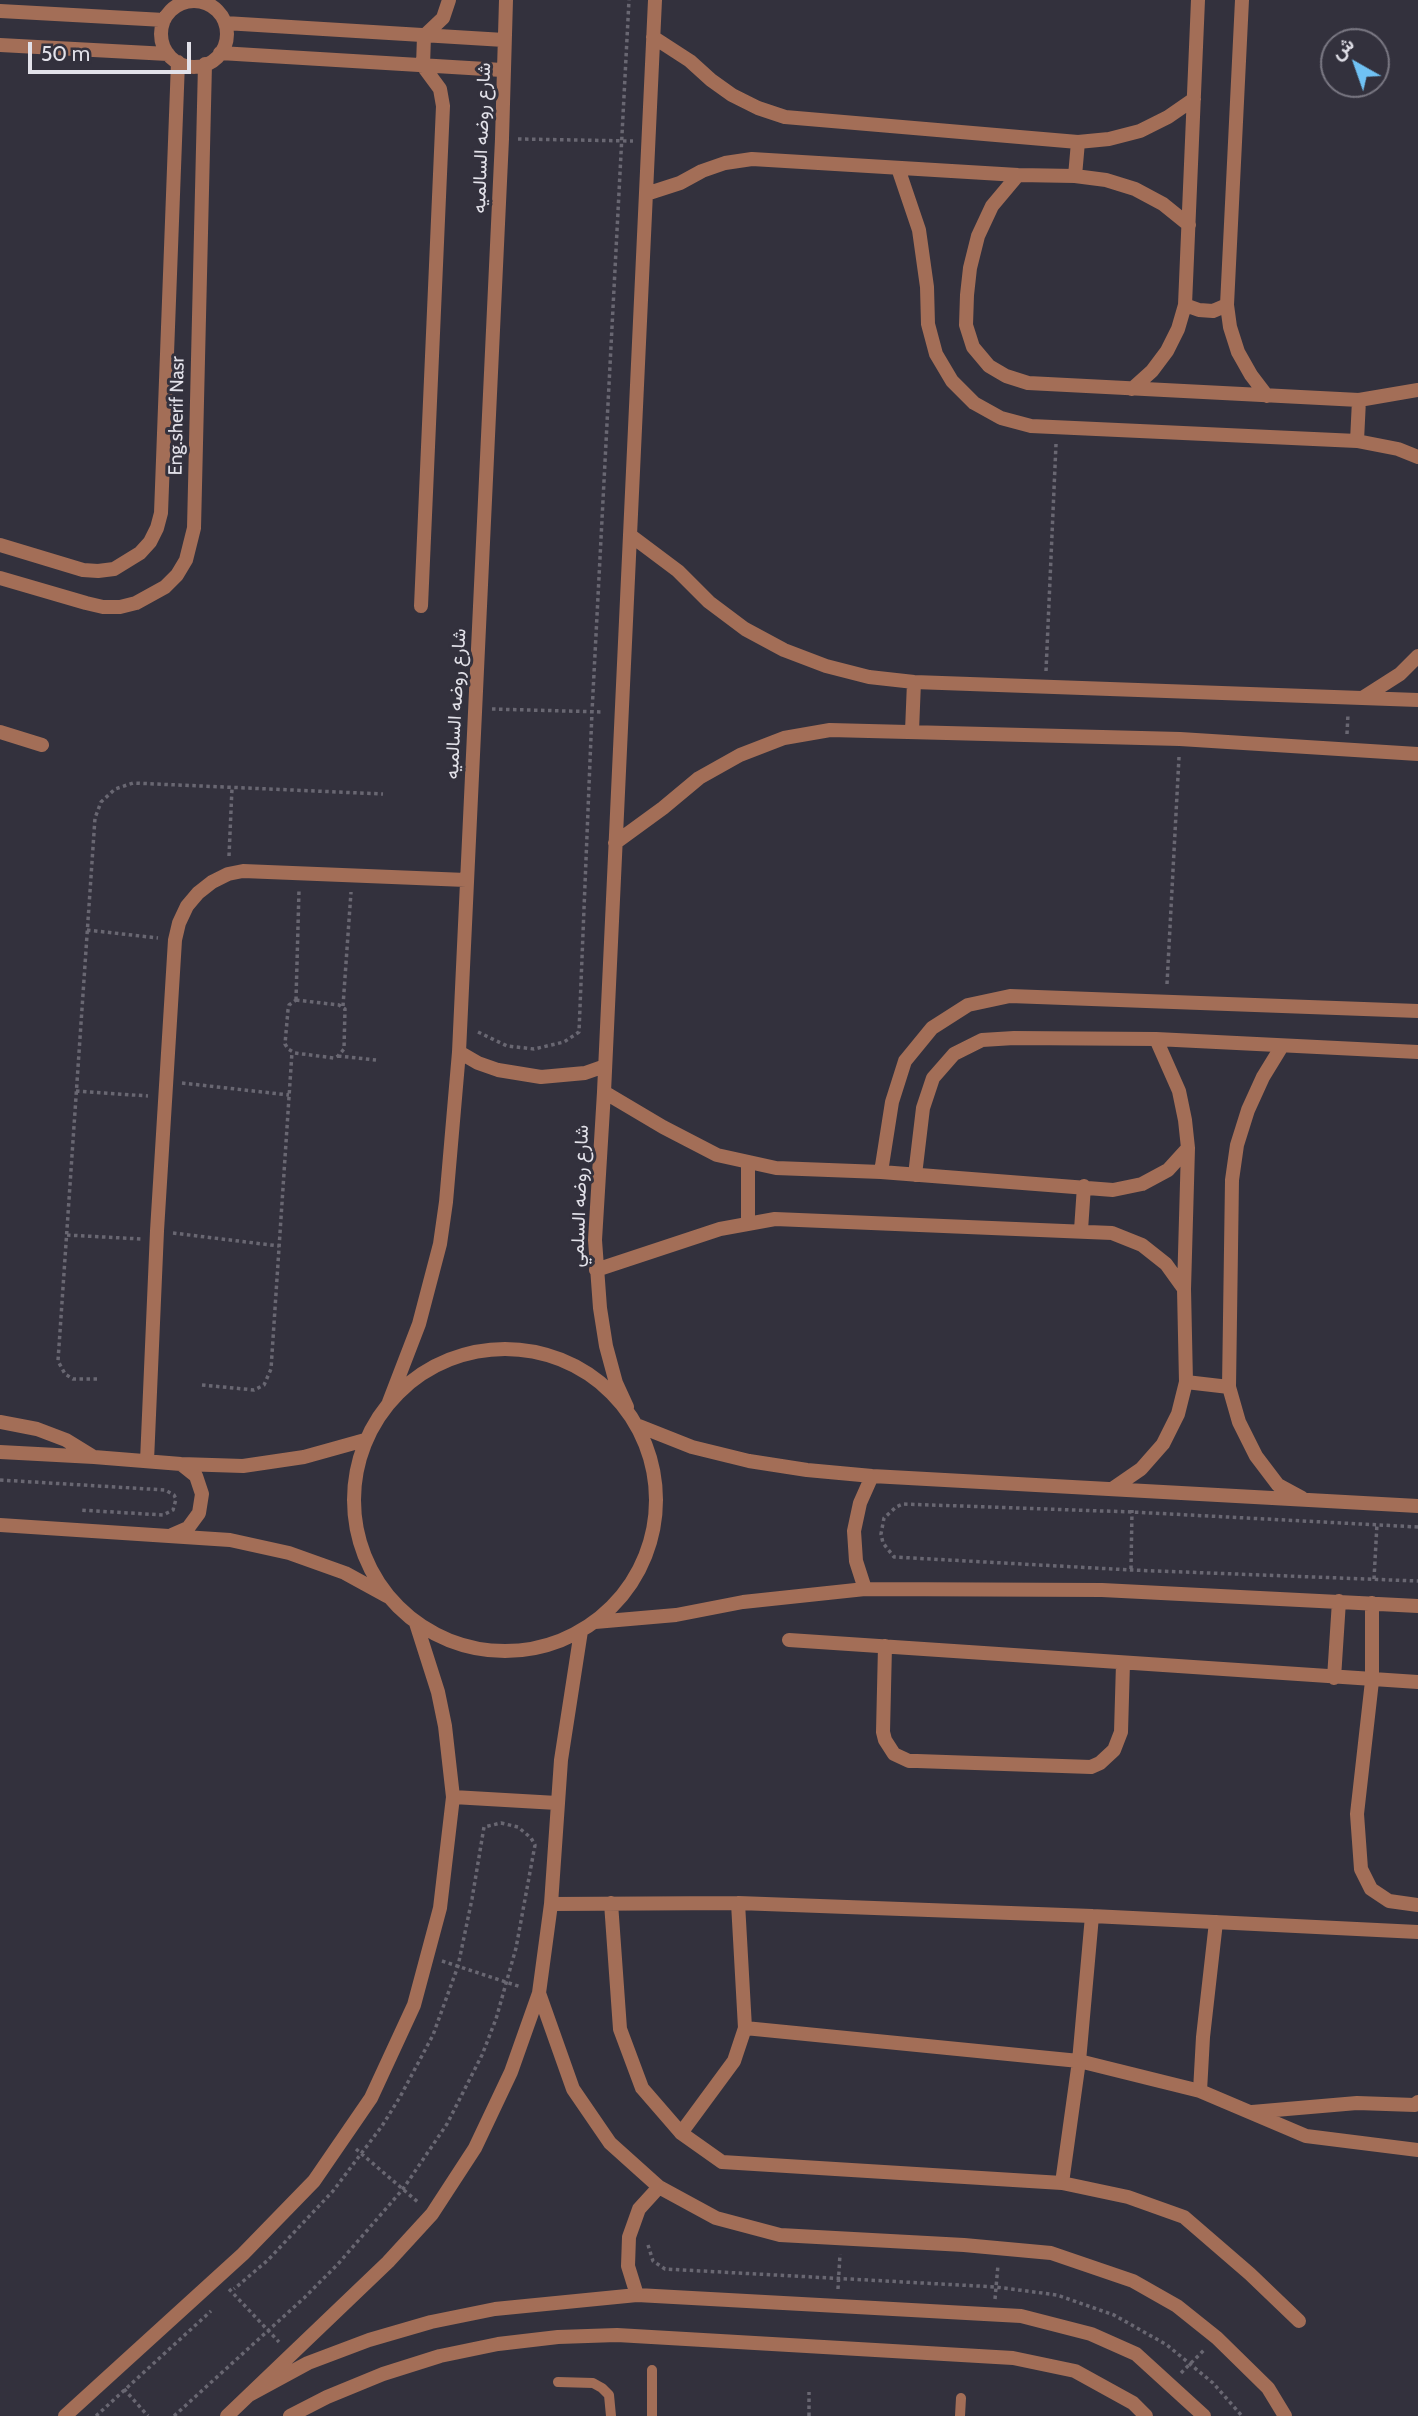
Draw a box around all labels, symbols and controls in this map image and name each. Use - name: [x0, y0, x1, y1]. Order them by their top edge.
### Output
- scale bar: [32, 28, 194, 72]
- north arrow: [1320, 28, 1390, 98]
- text: ش: [1326, 32, 1359, 64]
- text: 50 m: [41, 41, 90, 66]
- street label: شارع روضه السالميه: [468, 62, 496, 214]
- street label: Eng.sherif Nasr: [165, 356, 189, 476]
- street label: شارع روضه السالميه: [441, 628, 471, 780]
- street label: شارع روضه السلمي: [566, 1124, 594, 1268]

